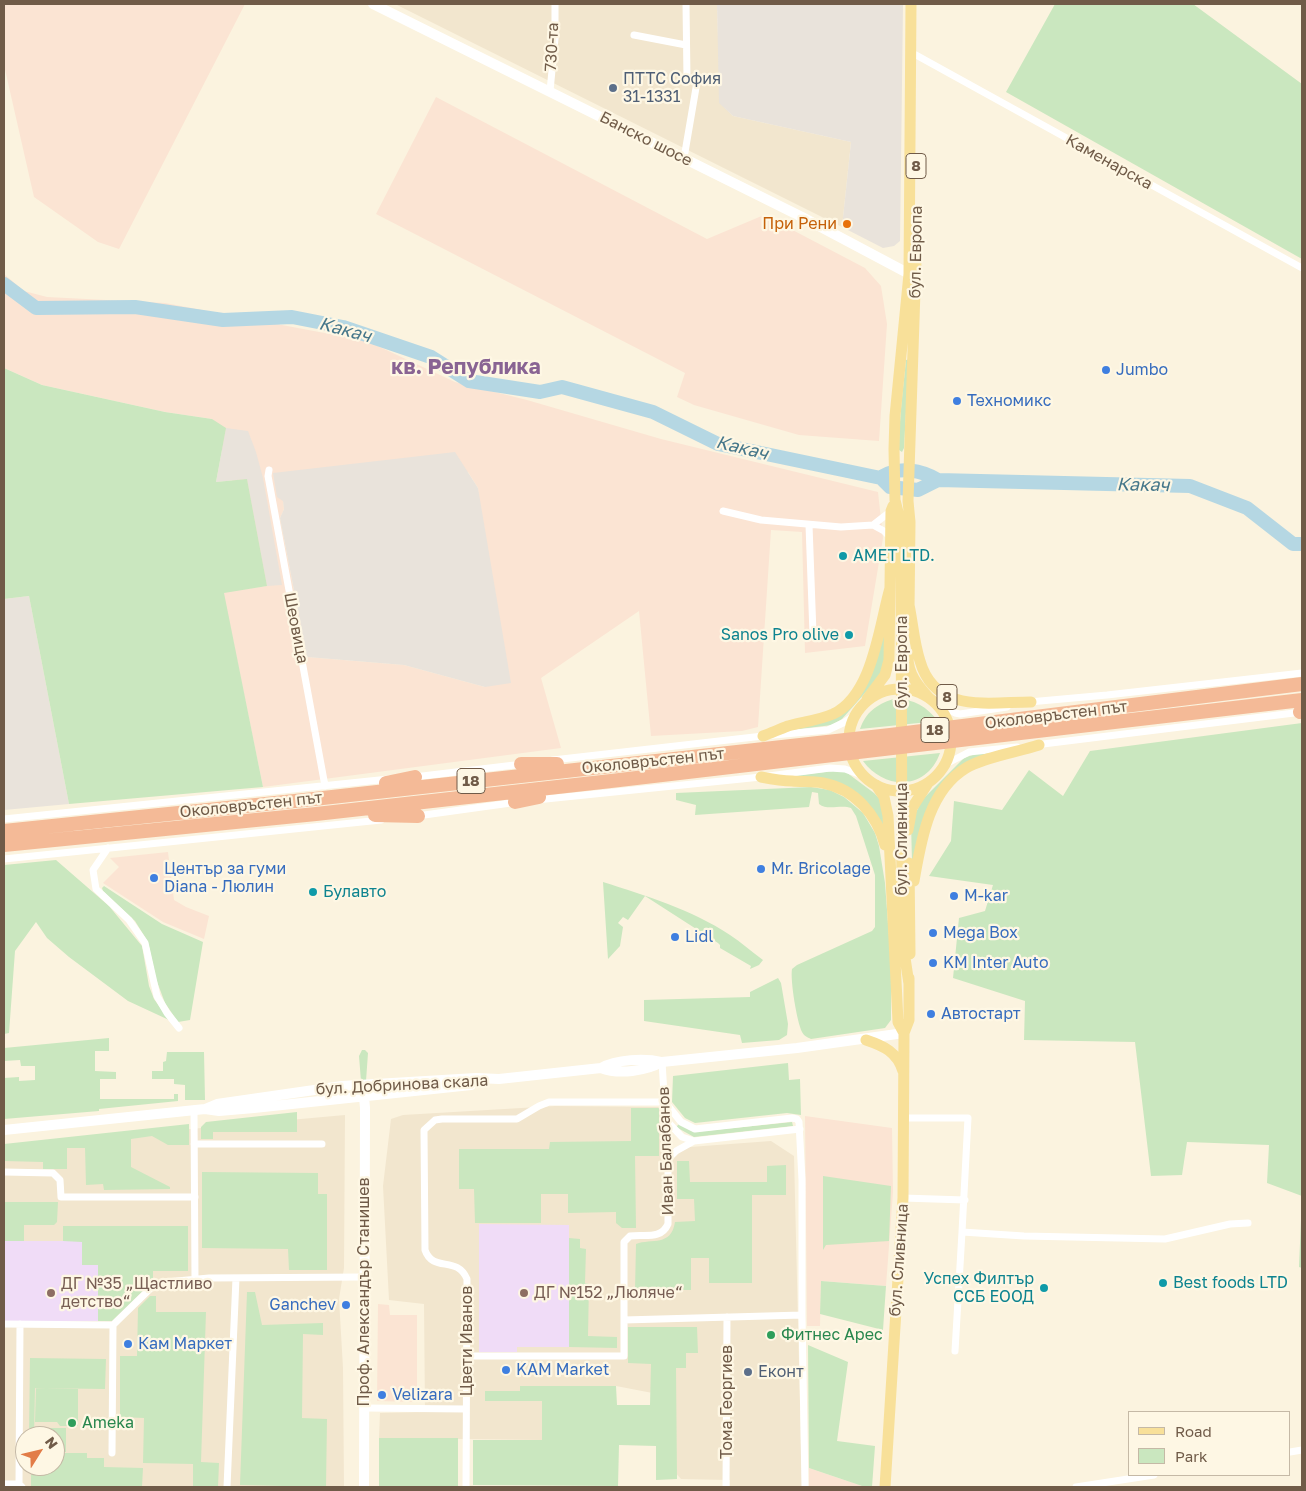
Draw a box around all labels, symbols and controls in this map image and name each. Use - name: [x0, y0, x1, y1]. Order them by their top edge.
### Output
- street label: 730-та: [541, 22, 563, 72]
- place label: ПТТС София 31-1331: [623, 69, 721, 107]
- marker: ПТТС София 31-1331: [607, 82, 619, 94]
- street label: Банско шосе: [597, 107, 695, 171]
- street label: Каменарска: [1062, 130, 1156, 194]
- road number: 8: [906, 154, 926, 178]
- street label: бул. Европа: [906, 205, 926, 299]
- place label: При Рени: [762, 214, 837, 234]
- marker: При Рени: [841, 218, 853, 230]
- water label: Какач: [317, 313, 373, 347]
- district label: кв. Република: [391, 354, 541, 380]
- place label: Jumbo: [1116, 360, 1168, 380]
- marker: Jumbo: [1100, 364, 1112, 376]
- place label: Техномикс: [967, 391, 1051, 411]
- marker: Техномикс: [951, 395, 963, 407]
- water label: Какач: [714, 431, 770, 465]
- water label: Какач: [1116, 474, 1170, 496]
- place label: AMET LTD.: [853, 546, 935, 566]
- marker: AMET LTD.: [837, 550, 849, 562]
- street label: Шеовица: [280, 591, 312, 665]
- street label: бул. Европа: [892, 616, 912, 708]
- place label: Sanos Pro olive: [721, 625, 839, 645]
- marker: Sanos Pro olive: [843, 629, 855, 641]
- road number: 8: [937, 684, 957, 710]
- street label: Околовръстен път: [984, 697, 1128, 733]
- road number: 18: [921, 718, 949, 742]
- street label: Околовръстен път: [581, 744, 725, 778]
- road number: 18: [457, 768, 485, 794]
- street label: бул. Сливница: [892, 782, 912, 896]
- street label: Околовръстен път: [179, 788, 323, 822]
- place label: Център за гуми Diana - Люлин: [164, 859, 286, 897]
- place label: Mr. Bricolage: [771, 859, 871, 879]
- marker: Mr. Bricolage: [755, 863, 767, 875]
- marker: Център за гуми Diana - Люлин: [148, 872, 160, 884]
- place label: Булавто: [323, 882, 386, 902]
- marker: Булавто: [307, 886, 319, 898]
- place label: M-kar: [964, 886, 1008, 906]
- marker: M-kar: [948, 890, 960, 902]
- place label: Mega Box: [943, 923, 1018, 943]
- place label: Lidl: [685, 927, 713, 947]
- marker: Mega Box: [927, 927, 939, 939]
- marker: Lidl: [669, 931, 681, 943]
- place label: KM Inter Auto: [943, 953, 1049, 973]
- marker: KM Inter Auto: [927, 957, 939, 969]
- place label: Автостарт: [941, 1004, 1021, 1024]
- marker: Автостарт: [925, 1008, 937, 1020]
- street label: бул. Добринова скала: [315, 1071, 489, 1099]
- street label: Иван Балабанов: [654, 1086, 678, 1216]
- street label: Проф. Александър Станишев: [354, 1177, 374, 1407]
- street label: бул. Сливница: [885, 1203, 913, 1317]
- place label: Успех Филтър ССБ ЕООД: [923, 1269, 1034, 1307]
- place label: Best foods LTD: [1173, 1273, 1288, 1293]
- place label: ДГ №35 „Щастливо детство“: [61, 1274, 212, 1312]
- marker: Best foods LTD: [1157, 1277, 1169, 1289]
- marker: Успех Филтър ССБ ЕООД: [1038, 1282, 1050, 1294]
- place label: ДГ №152 „Люляче“: [534, 1283, 682, 1303]
- street label: Цвети Иванов: [457, 1286, 477, 1396]
- marker: ДГ №35 „Щастливо детство“: [45, 1287, 57, 1299]
- marker: ДГ №152 „Люляче“: [518, 1287, 530, 1299]
- place label: Ganchev: [269, 1295, 336, 1315]
- marker: Ganchev: [340, 1299, 352, 1311]
- place label: Фитнес Арес: [781, 1325, 883, 1345]
- marker: Фитнес Арес: [765, 1329, 777, 1341]
- place label: Кам Маркет: [138, 1334, 232, 1354]
- marker: Кам Маркет: [122, 1338, 134, 1350]
- street label: Тома Георгиев: [717, 1345, 737, 1459]
- place label: KAM Market: [516, 1360, 609, 1380]
- place label: Еконт: [758, 1362, 804, 1382]
- marker: KAM Market: [500, 1364, 512, 1376]
- marker: Еконт: [742, 1366, 754, 1378]
- place label: Velizara: [392, 1385, 453, 1405]
- marker: Velizara: [376, 1389, 388, 1401]
- legend: [1128, 1411, 1291, 1476]
- place label: Ameka: [82, 1413, 134, 1433]
- marker: Ameka: [66, 1417, 78, 1429]
- text: Road: [1175, 1422, 1212, 1440]
- north arrow: [15, 1426, 65, 1476]
- text: N: [42, 1433, 62, 1452]
- text: Park: [1175, 1447, 1207, 1465]

